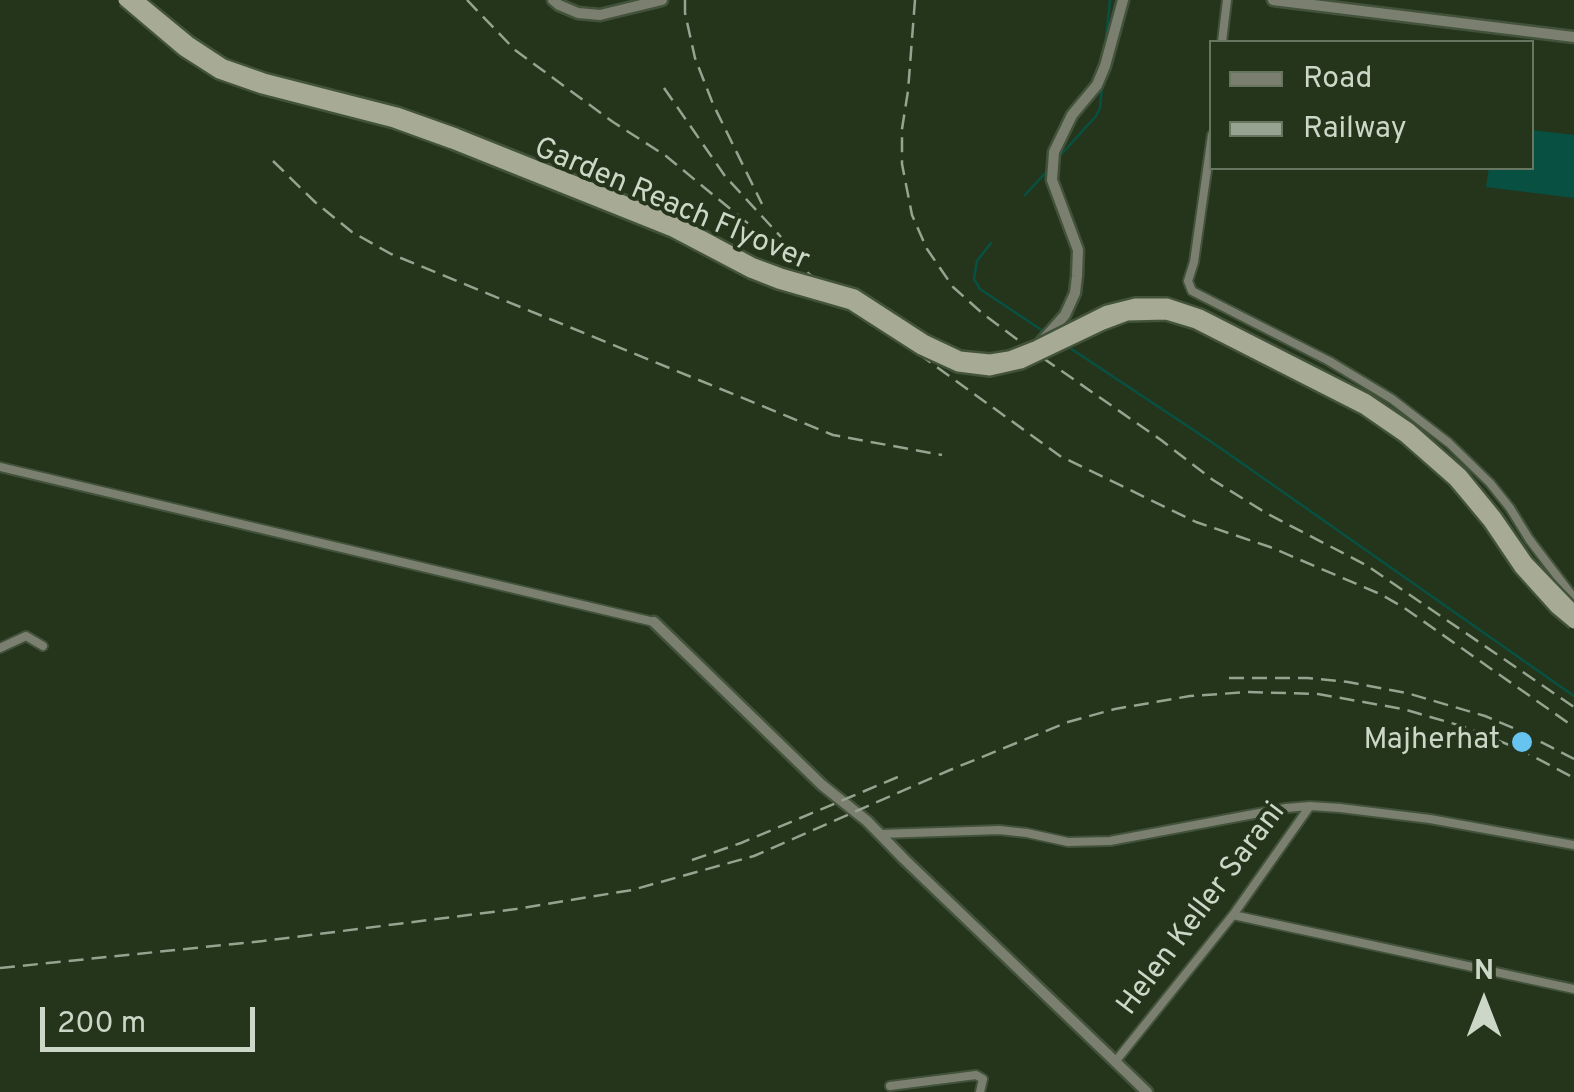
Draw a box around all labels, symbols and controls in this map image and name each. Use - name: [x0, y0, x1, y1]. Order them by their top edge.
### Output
- legend: [1209, 40, 1534, 170]
- text: Road: [1303, 61, 1372, 98]
- text: Railway: [1303, 111, 1407, 148]
- street label: Garden Reach Flyover: [528, 132, 814, 280]
- place label: Majherhat: [1363, 724, 1500, 760]
- marker: Majherhat: [1509, 729, 1535, 755]
- street label: Helen Keller Sarani: [1111, 796, 1295, 1024]
- north arrow: [1434, 952, 1534, 1052]
- text: N: [1474, 954, 1494, 990]
- scale bar: [45, 987, 260, 1049]
- text: 200 m: [57, 1006, 146, 1043]

